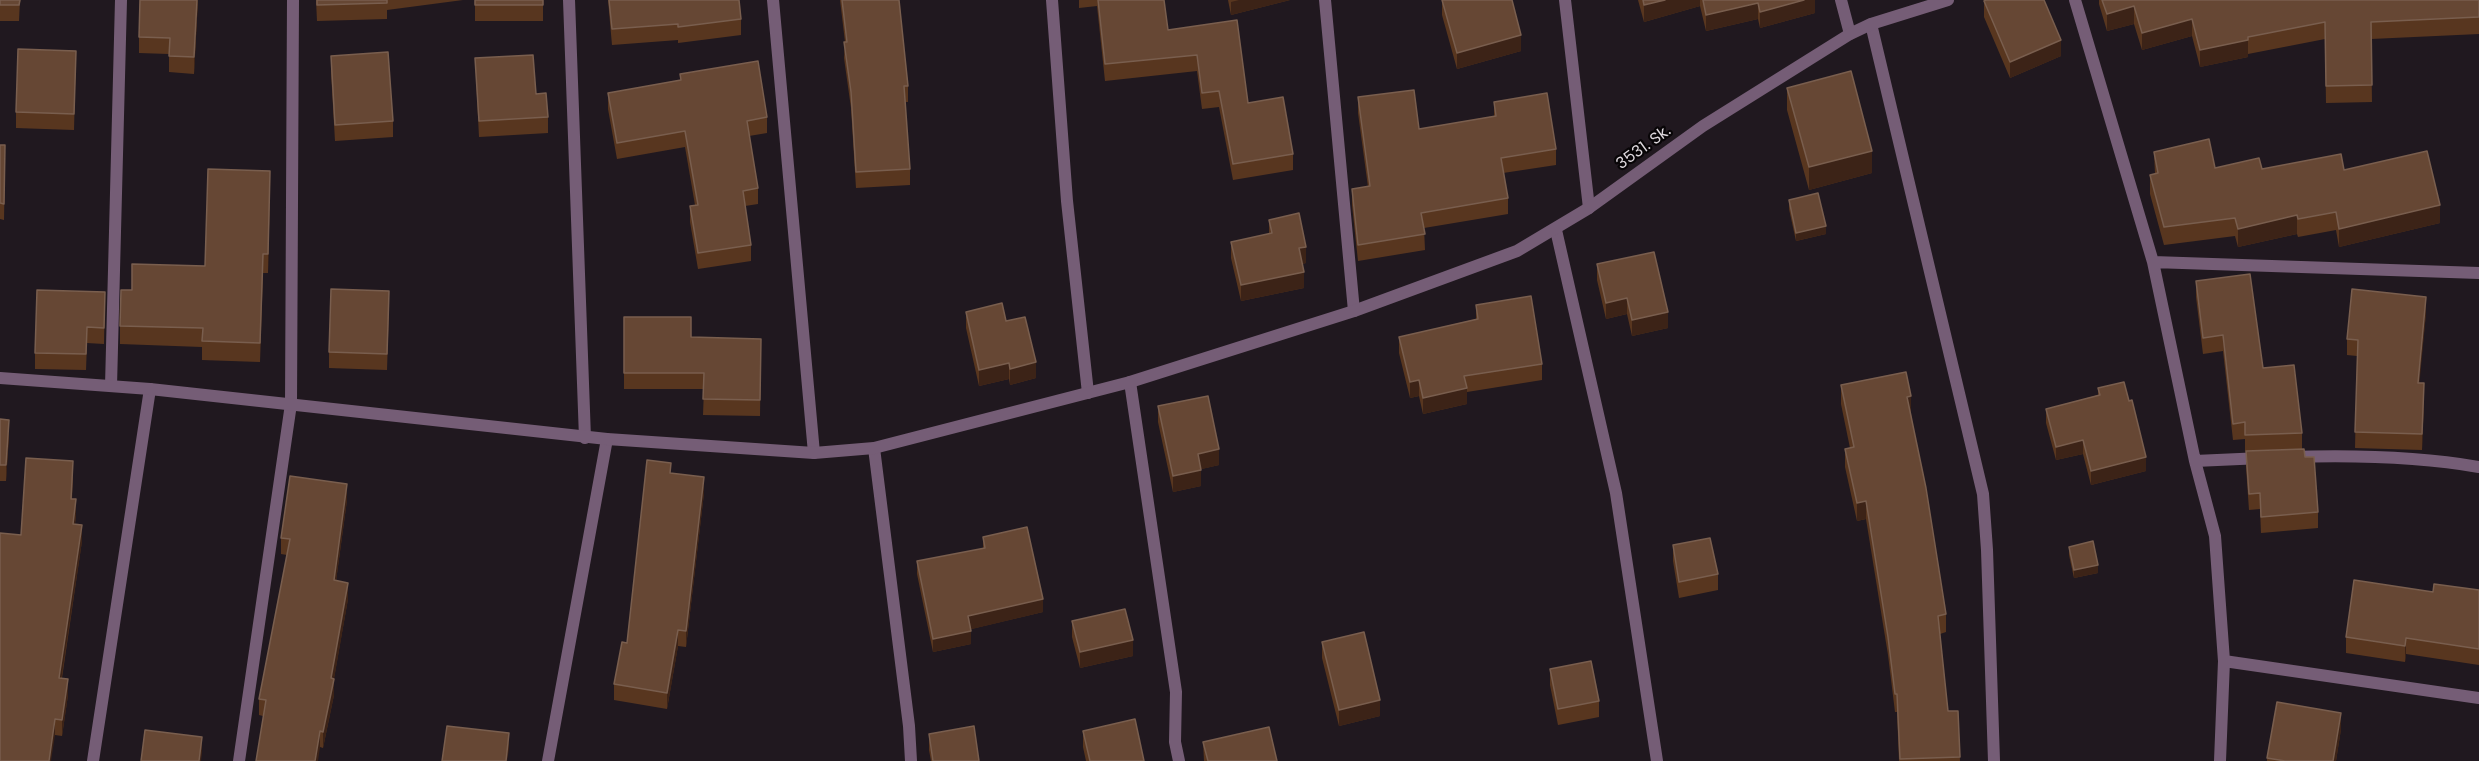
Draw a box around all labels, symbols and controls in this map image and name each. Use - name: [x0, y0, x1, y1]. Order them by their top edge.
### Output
- street label: 3531. Sk.: [1613, 122, 1675, 174]

